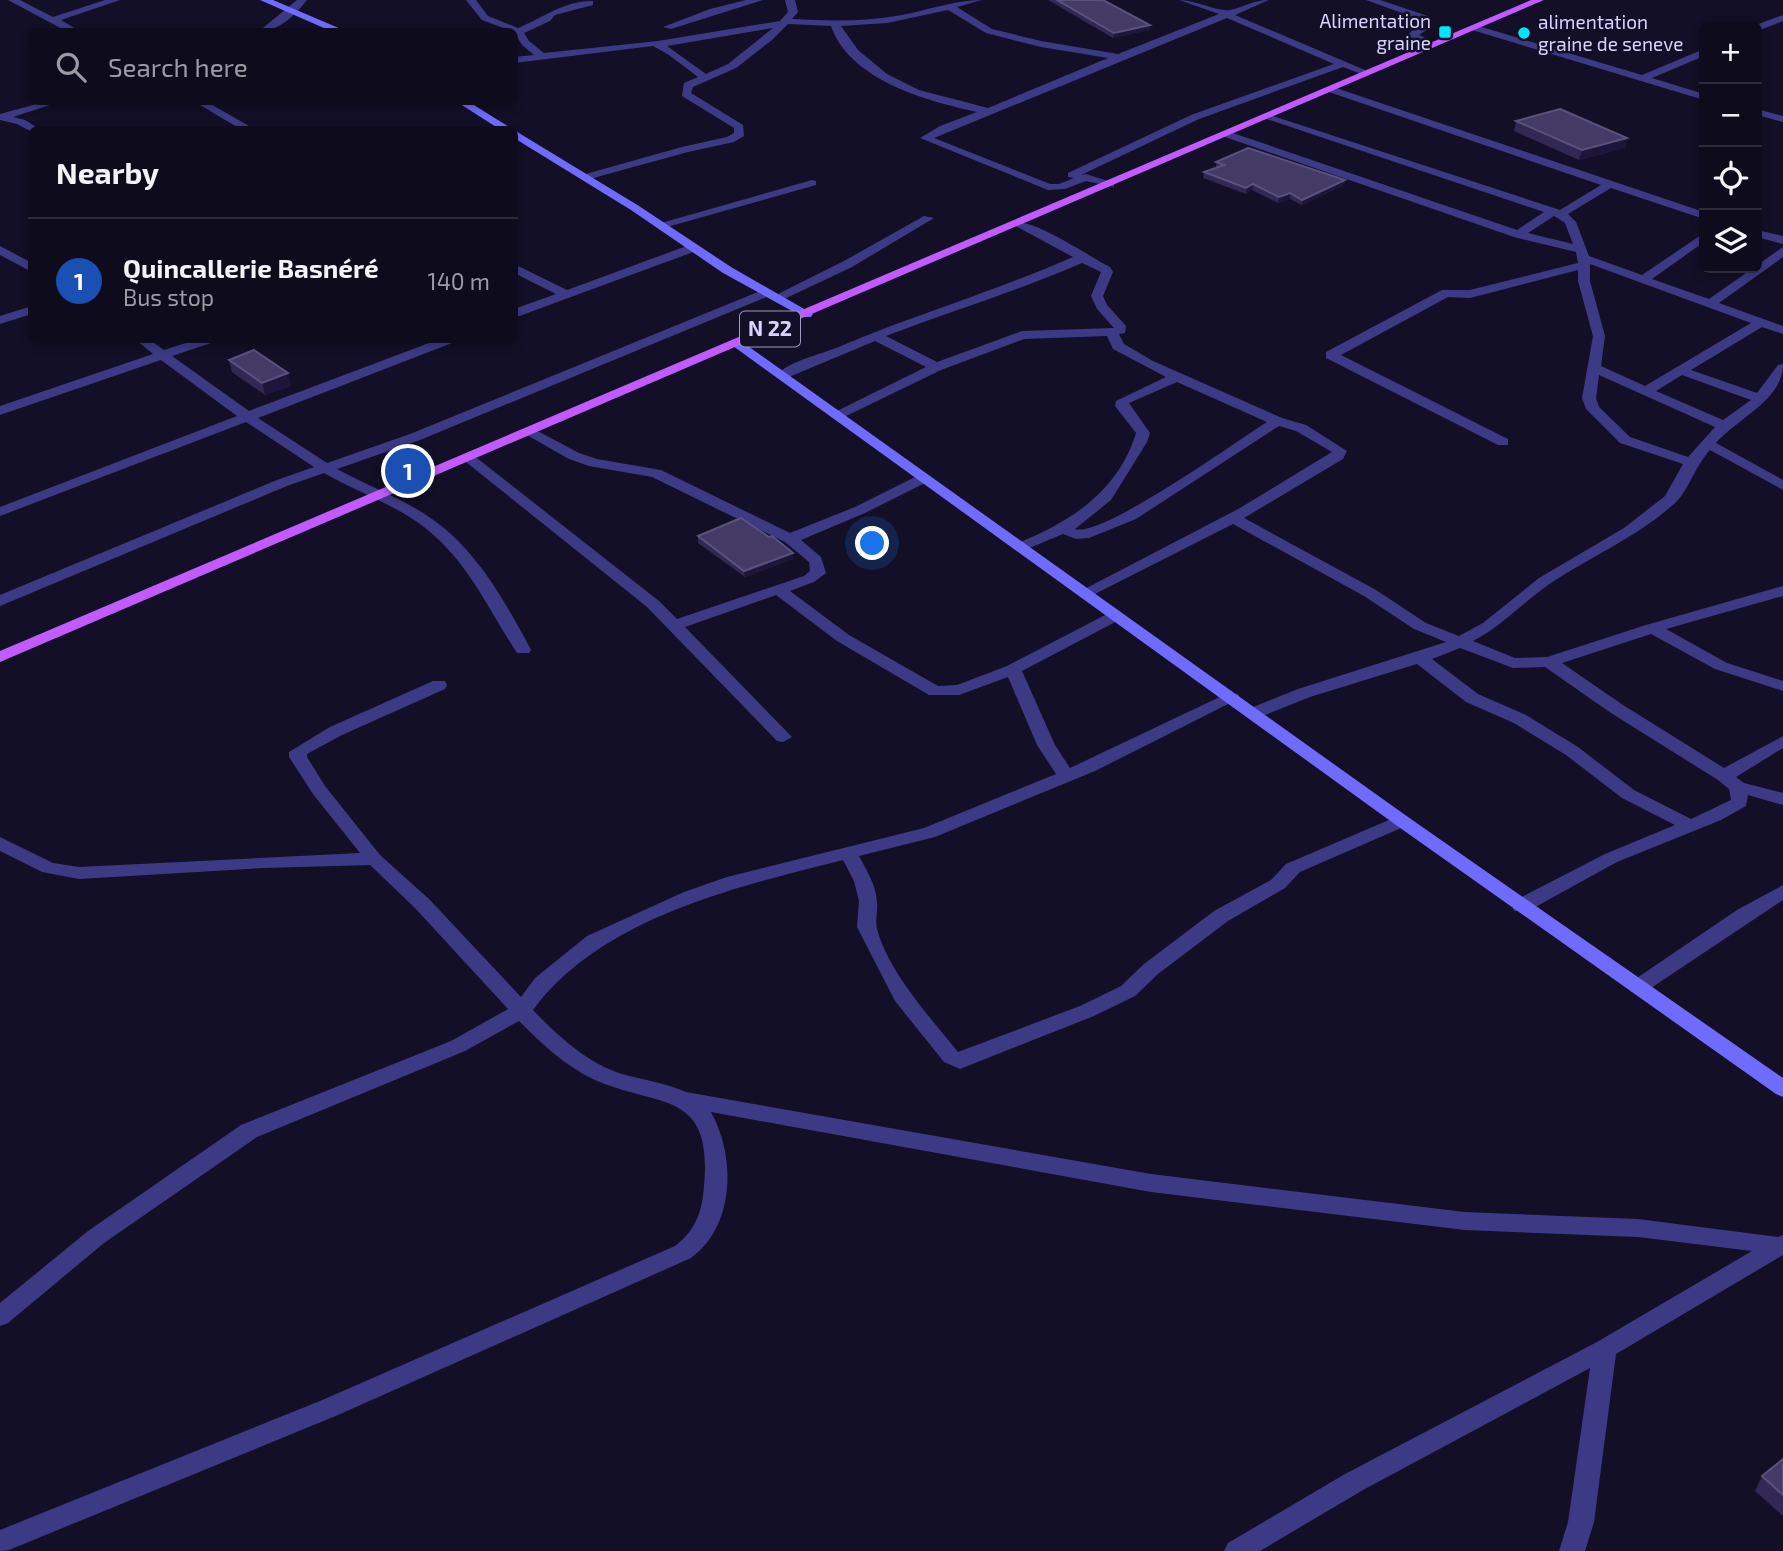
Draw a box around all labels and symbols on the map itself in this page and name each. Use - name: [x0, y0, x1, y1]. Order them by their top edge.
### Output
- place label: Alimentation graine: [1319, 9, 1431, 54]
- place label: alimentation graine de seneve: [1538, 10, 1683, 55]
- marker: Alimentation graine: [1437, 24, 1453, 40]
- marker: alimentation graine de seneve: [1516, 25, 1532, 41]
- road number: N 22: [740, 312, 800, 346]
- pin: 1: [385, 445, 431, 497]
- your location: [855, 526, 889, 560]

